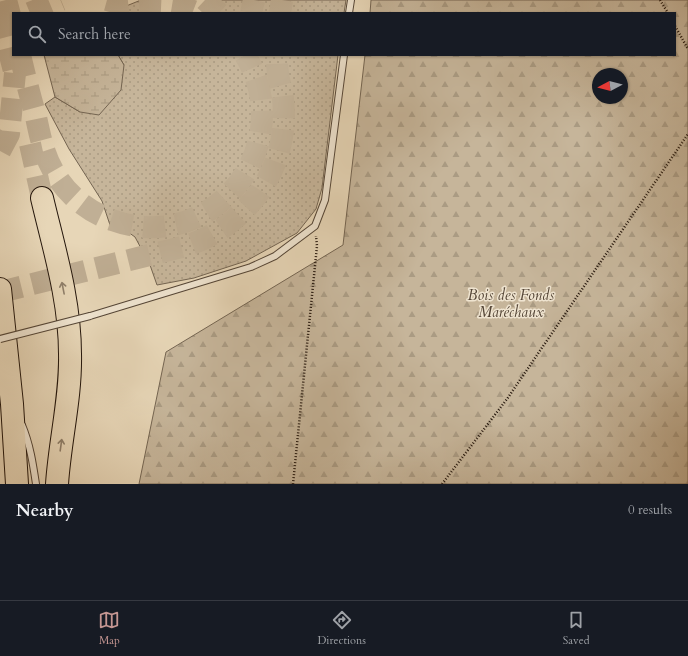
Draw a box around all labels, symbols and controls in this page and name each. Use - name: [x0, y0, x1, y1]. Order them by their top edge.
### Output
- search box: [12, 12, 676, 56]
- icon: search: [26, 23, 48, 45]
- text: Search here: [58, 24, 131, 44]
- north arrow: [592, 68, 628, 104]
- one-way arrow: [59, 282, 67, 295]
- park label: Bois des Fonds Maréchaux: [468, 285, 554, 322]
- one-way arrow: [57, 439, 65, 452]
- text: Nearby: [16, 499, 73, 522]
- text: 0 results: [628, 501, 672, 519]
- tab: Map: [98, 609, 120, 648]
- tab: Directions: [317, 609, 366, 648]
- tab: Saved: [563, 609, 590, 648]

